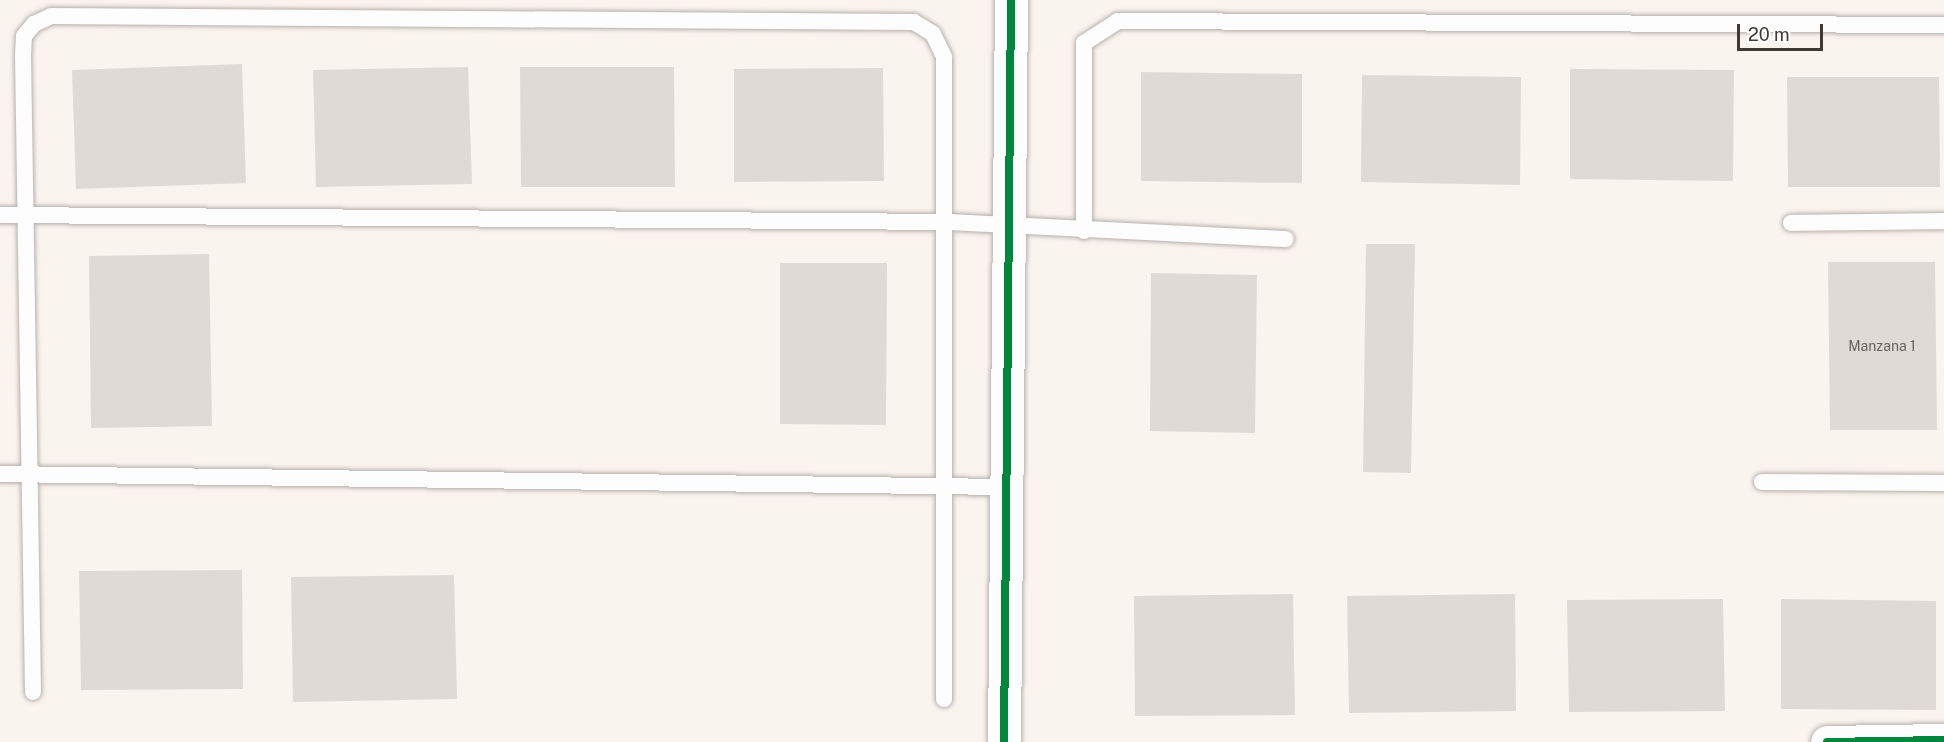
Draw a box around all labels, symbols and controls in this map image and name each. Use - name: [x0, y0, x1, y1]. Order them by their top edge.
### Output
- scale bar: [1740, 12, 1826, 50]
- text: 20 m: [1748, 24, 1790, 45]
- house number: Manzana 1: [1848, 338, 1916, 354]

